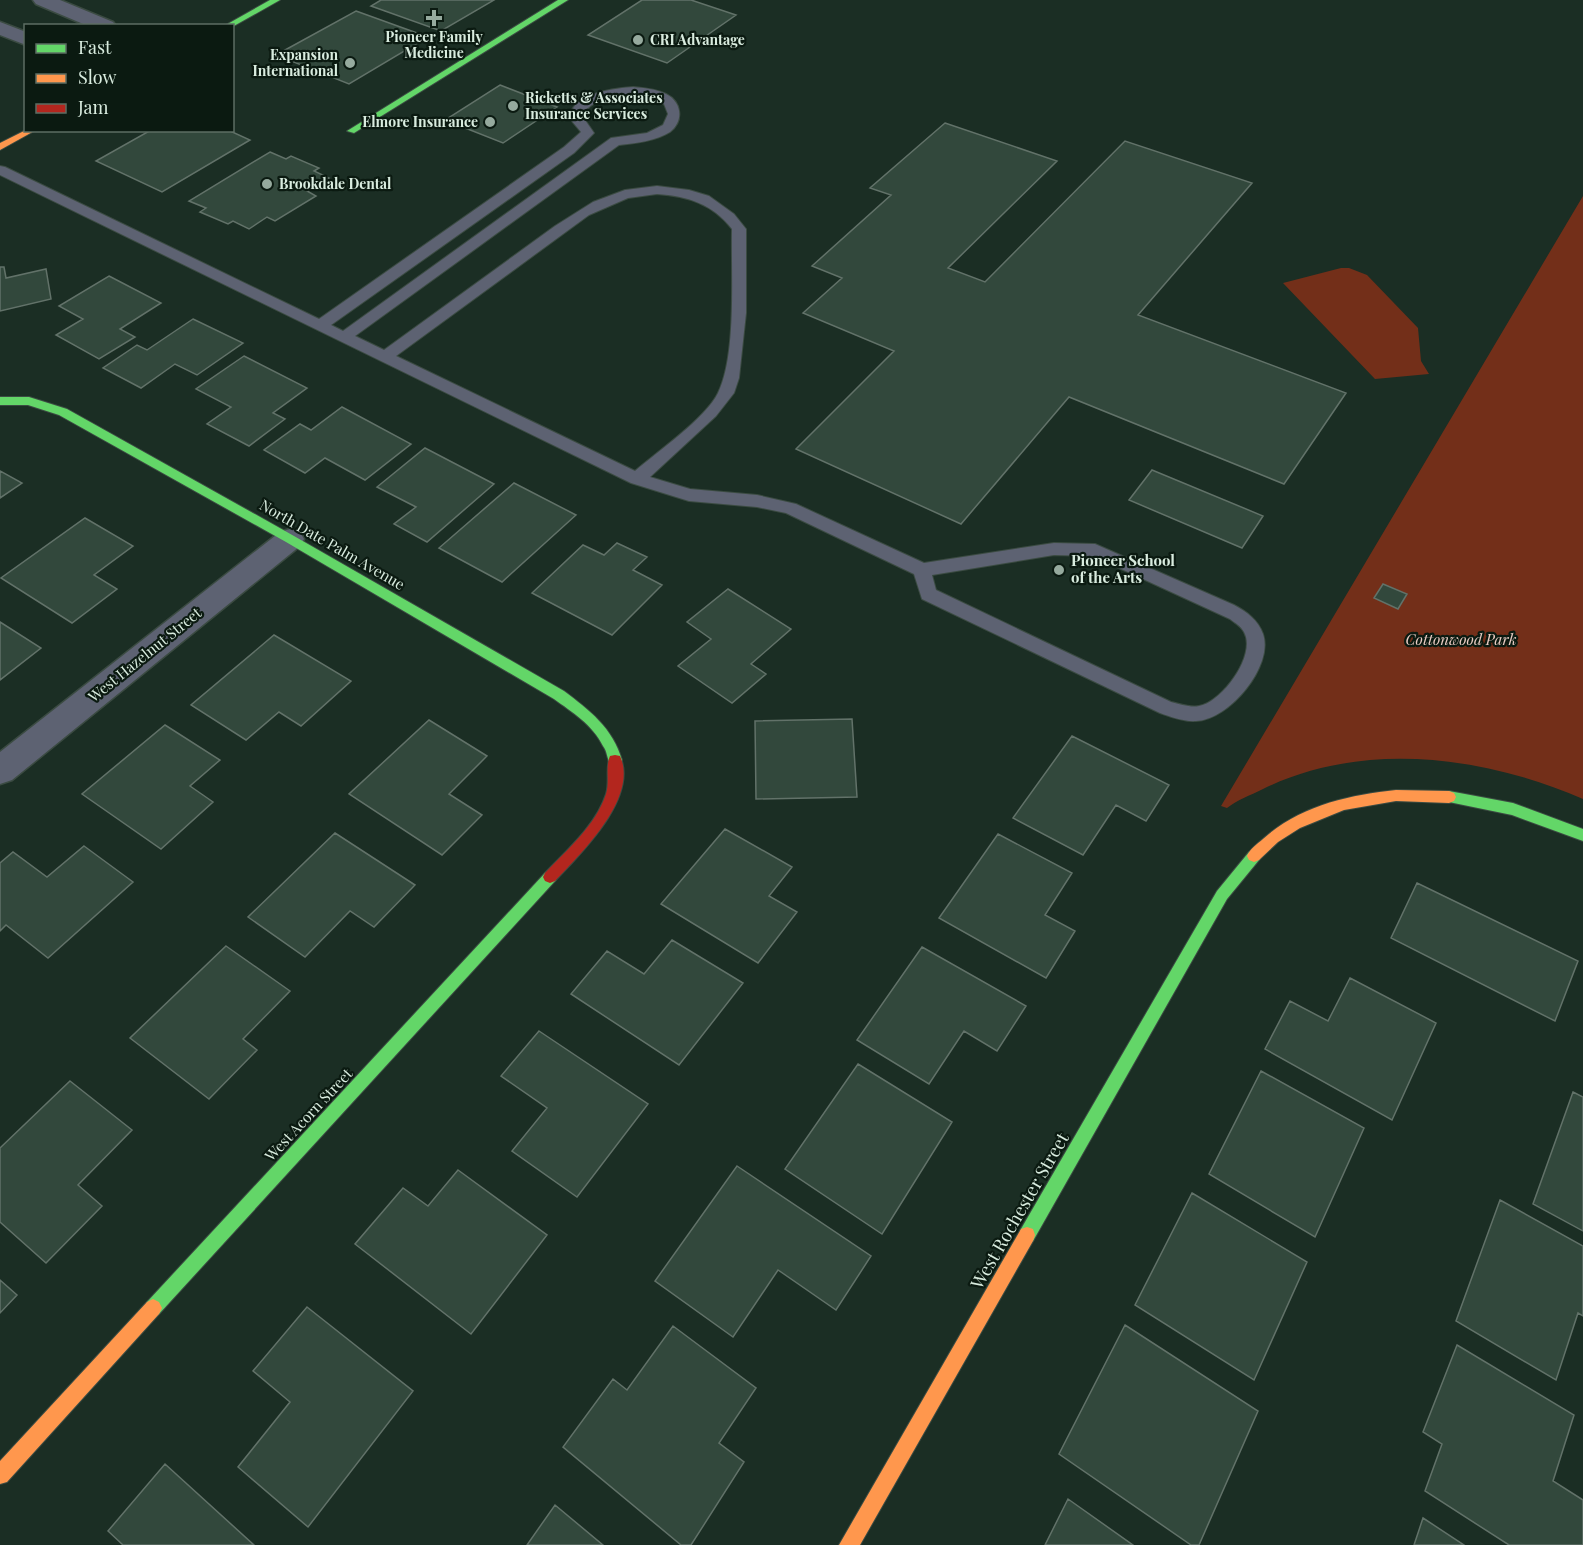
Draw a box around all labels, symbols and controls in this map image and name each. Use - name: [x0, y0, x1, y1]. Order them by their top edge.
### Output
- marker: Pioneer Family Medicine: [425, 9, 443, 27]
- legend: [24, 24, 234, 132]
- place label: Pioneer Family Medicine: [385, 27, 483, 62]
- place label: CRI Advantage: [650, 30, 745, 49]
- marker: CRI Advantage: [631, 33, 645, 47]
- text: Fast: [78, 35, 112, 59]
- place label: Expansion International: [252, 45, 339, 80]
- marker: Expansion International: [343, 56, 357, 70]
- text: Slow: [78, 65, 116, 89]
- place label: Ricketts & Associates Insurance Services: [525, 88, 663, 123]
- text: Jam: [77, 95, 108, 119]
- marker: Ricketts & Associates Insurance Services: [506, 99, 520, 113]
- place label: Elmore Insurance: [362, 112, 478, 131]
- marker: Elmore Insurance: [483, 115, 497, 129]
- place label: Brookdale Dental: [279, 174, 392, 193]
- marker: Brookdale Dental: [260, 177, 274, 191]
- street label: North Date Palm Avenue: [256, 494, 409, 594]
- place label: Pioneer School of the Arts: [1071, 550, 1175, 587]
- marker: Pioneer School of the Arts: [1052, 563, 1066, 577]
- street label: West Hazelnut Street: [83, 602, 206, 707]
- park label: Cottonwood Park: [1406, 629, 1517, 649]
- street label: West Acorn Street: [259, 1063, 357, 1166]
- street label: West Rochester Street: [964, 1127, 1074, 1294]

